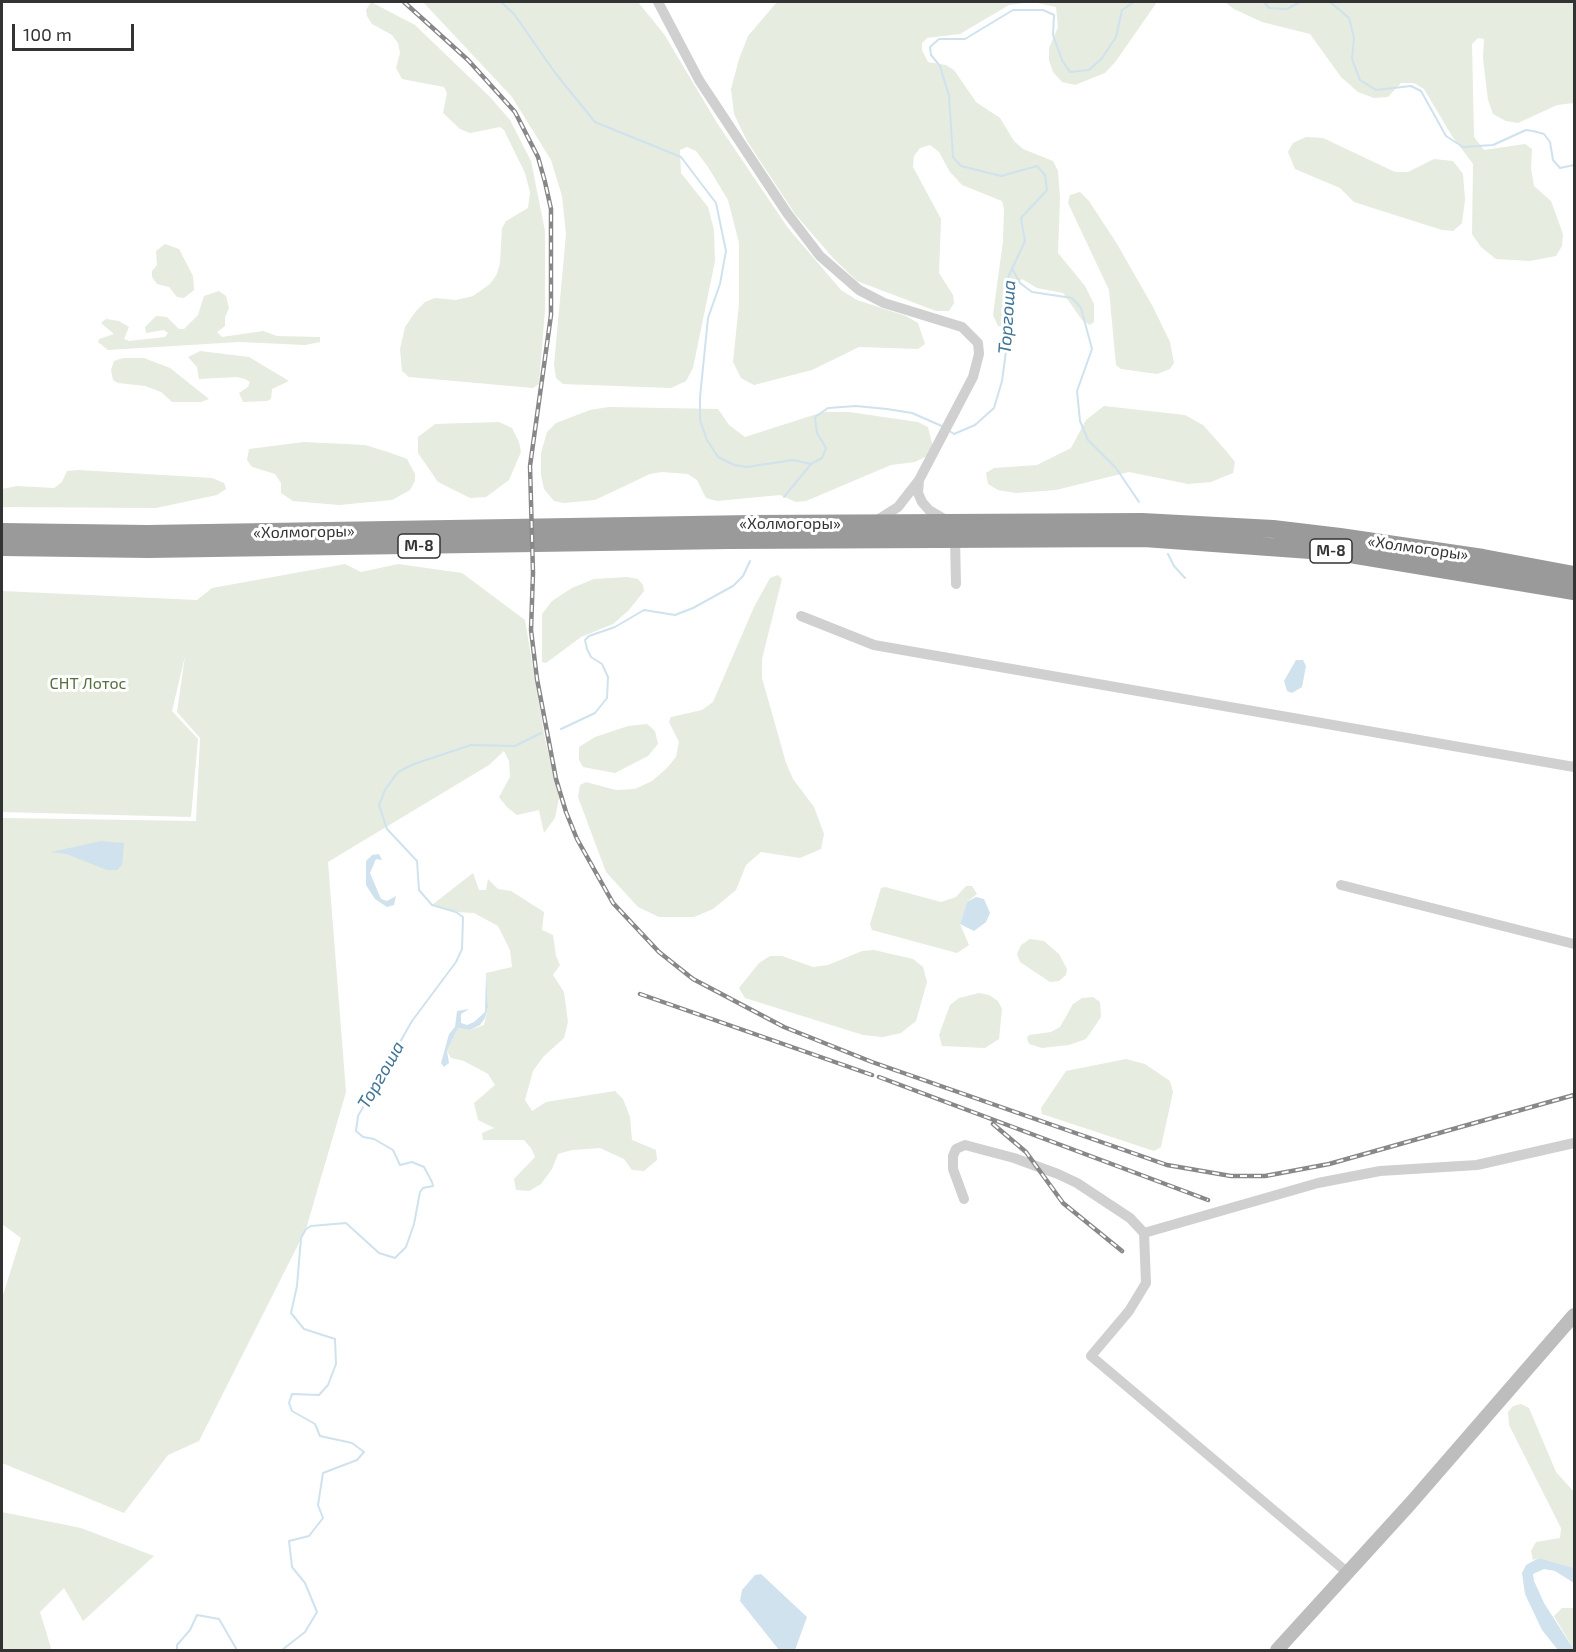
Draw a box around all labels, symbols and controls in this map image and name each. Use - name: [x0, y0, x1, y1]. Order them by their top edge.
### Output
- scale bar: [15, 12, 136, 50]
- text: 100 m: [23, 23, 72, 45]
- water label: Торгоша: [994, 279, 1020, 355]
- street label: «Холмогоры»: [739, 514, 841, 534]
- street label: «Холмогоры»: [253, 522, 355, 542]
- street label: «Холмогоры»: [1366, 531, 1470, 565]
- road number: М-8: [398, 534, 440, 558]
- road number: М-8: [1310, 539, 1352, 563]
- park label: СНТ Лотос: [50, 674, 126, 694]
- water label: Торгоша: [353, 1037, 409, 1113]

